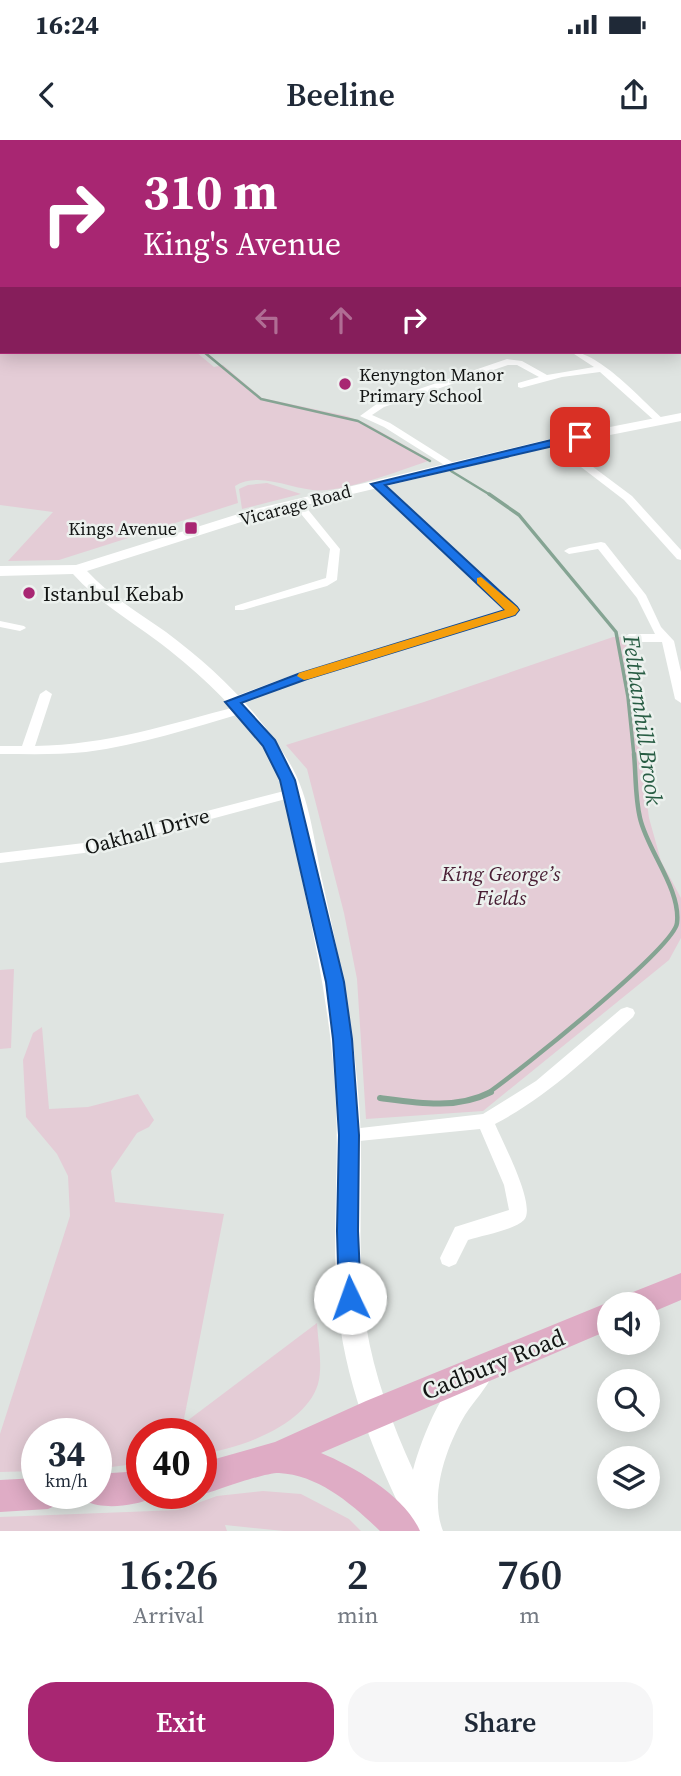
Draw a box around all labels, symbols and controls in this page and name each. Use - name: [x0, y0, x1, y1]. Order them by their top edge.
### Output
- text: 16:24: [35, 7, 99, 43]
- text: Beeline: [286, 73, 395, 117]
- icon: back: [28, 76, 66, 114]
- icon: share: [615, 76, 653, 114]
- text: 310 m: [143, 158, 278, 225]
- icon: right: [28, 168, 119, 259]
- text: King's Avenue: [143, 222, 341, 266]
- icon: left: [249, 301, 287, 339]
- icon: ahead: [322, 301, 360, 339]
- icon: right: [395, 301, 433, 339]
- place label: Kenyngton Manor Primary School: [359, 362, 504, 408]
- marker: Kenyngton Manor Primary School: [337, 376, 353, 392]
- pin: [550, 407, 610, 467]
- icon: arrive: [561, 418, 599, 456]
- street label: Vicarage Road: [236, 478, 354, 532]
- place label: Kings Avenue: [68, 516, 177, 541]
- marker: Kings Avenue: [183, 520, 199, 536]
- place label: Istanbul Kebab: [43, 579, 184, 608]
- marker: Istanbul Kebab: [21, 585, 37, 601]
- water label: Felthamhill Brook: [615, 632, 671, 807]
- street label: Oakhall Drive: [81, 800, 213, 862]
- park label: King George’s Fields: [441, 859, 561, 912]
- position arrow: [313, 1261, 387, 1335]
- map controls: [597, 1292, 660, 1509]
- button: sound: [597, 1292, 660, 1355]
- street label: Cadbury Road: [417, 1320, 570, 1408]
- button: search: [597, 1369, 660, 1432]
- speed limit sign: 40: [126, 1418, 217, 1509]
- text: 34: [48, 1430, 85, 1478]
- button: layers: [597, 1446, 660, 1509]
- text: km/h: [45, 1468, 88, 1493]
- text: 16:26: [118, 1545, 218, 1603]
- text: 2: [347, 1545, 369, 1603]
- text: 760: [497, 1545, 562, 1603]
- text: Arrival: [133, 1599, 204, 1631]
- text: min: [337, 1599, 378, 1631]
- text: m: [519, 1599, 540, 1631]
- button: Exit: [28, 1682, 334, 1762]
- button: Share: [348, 1682, 653, 1762]

